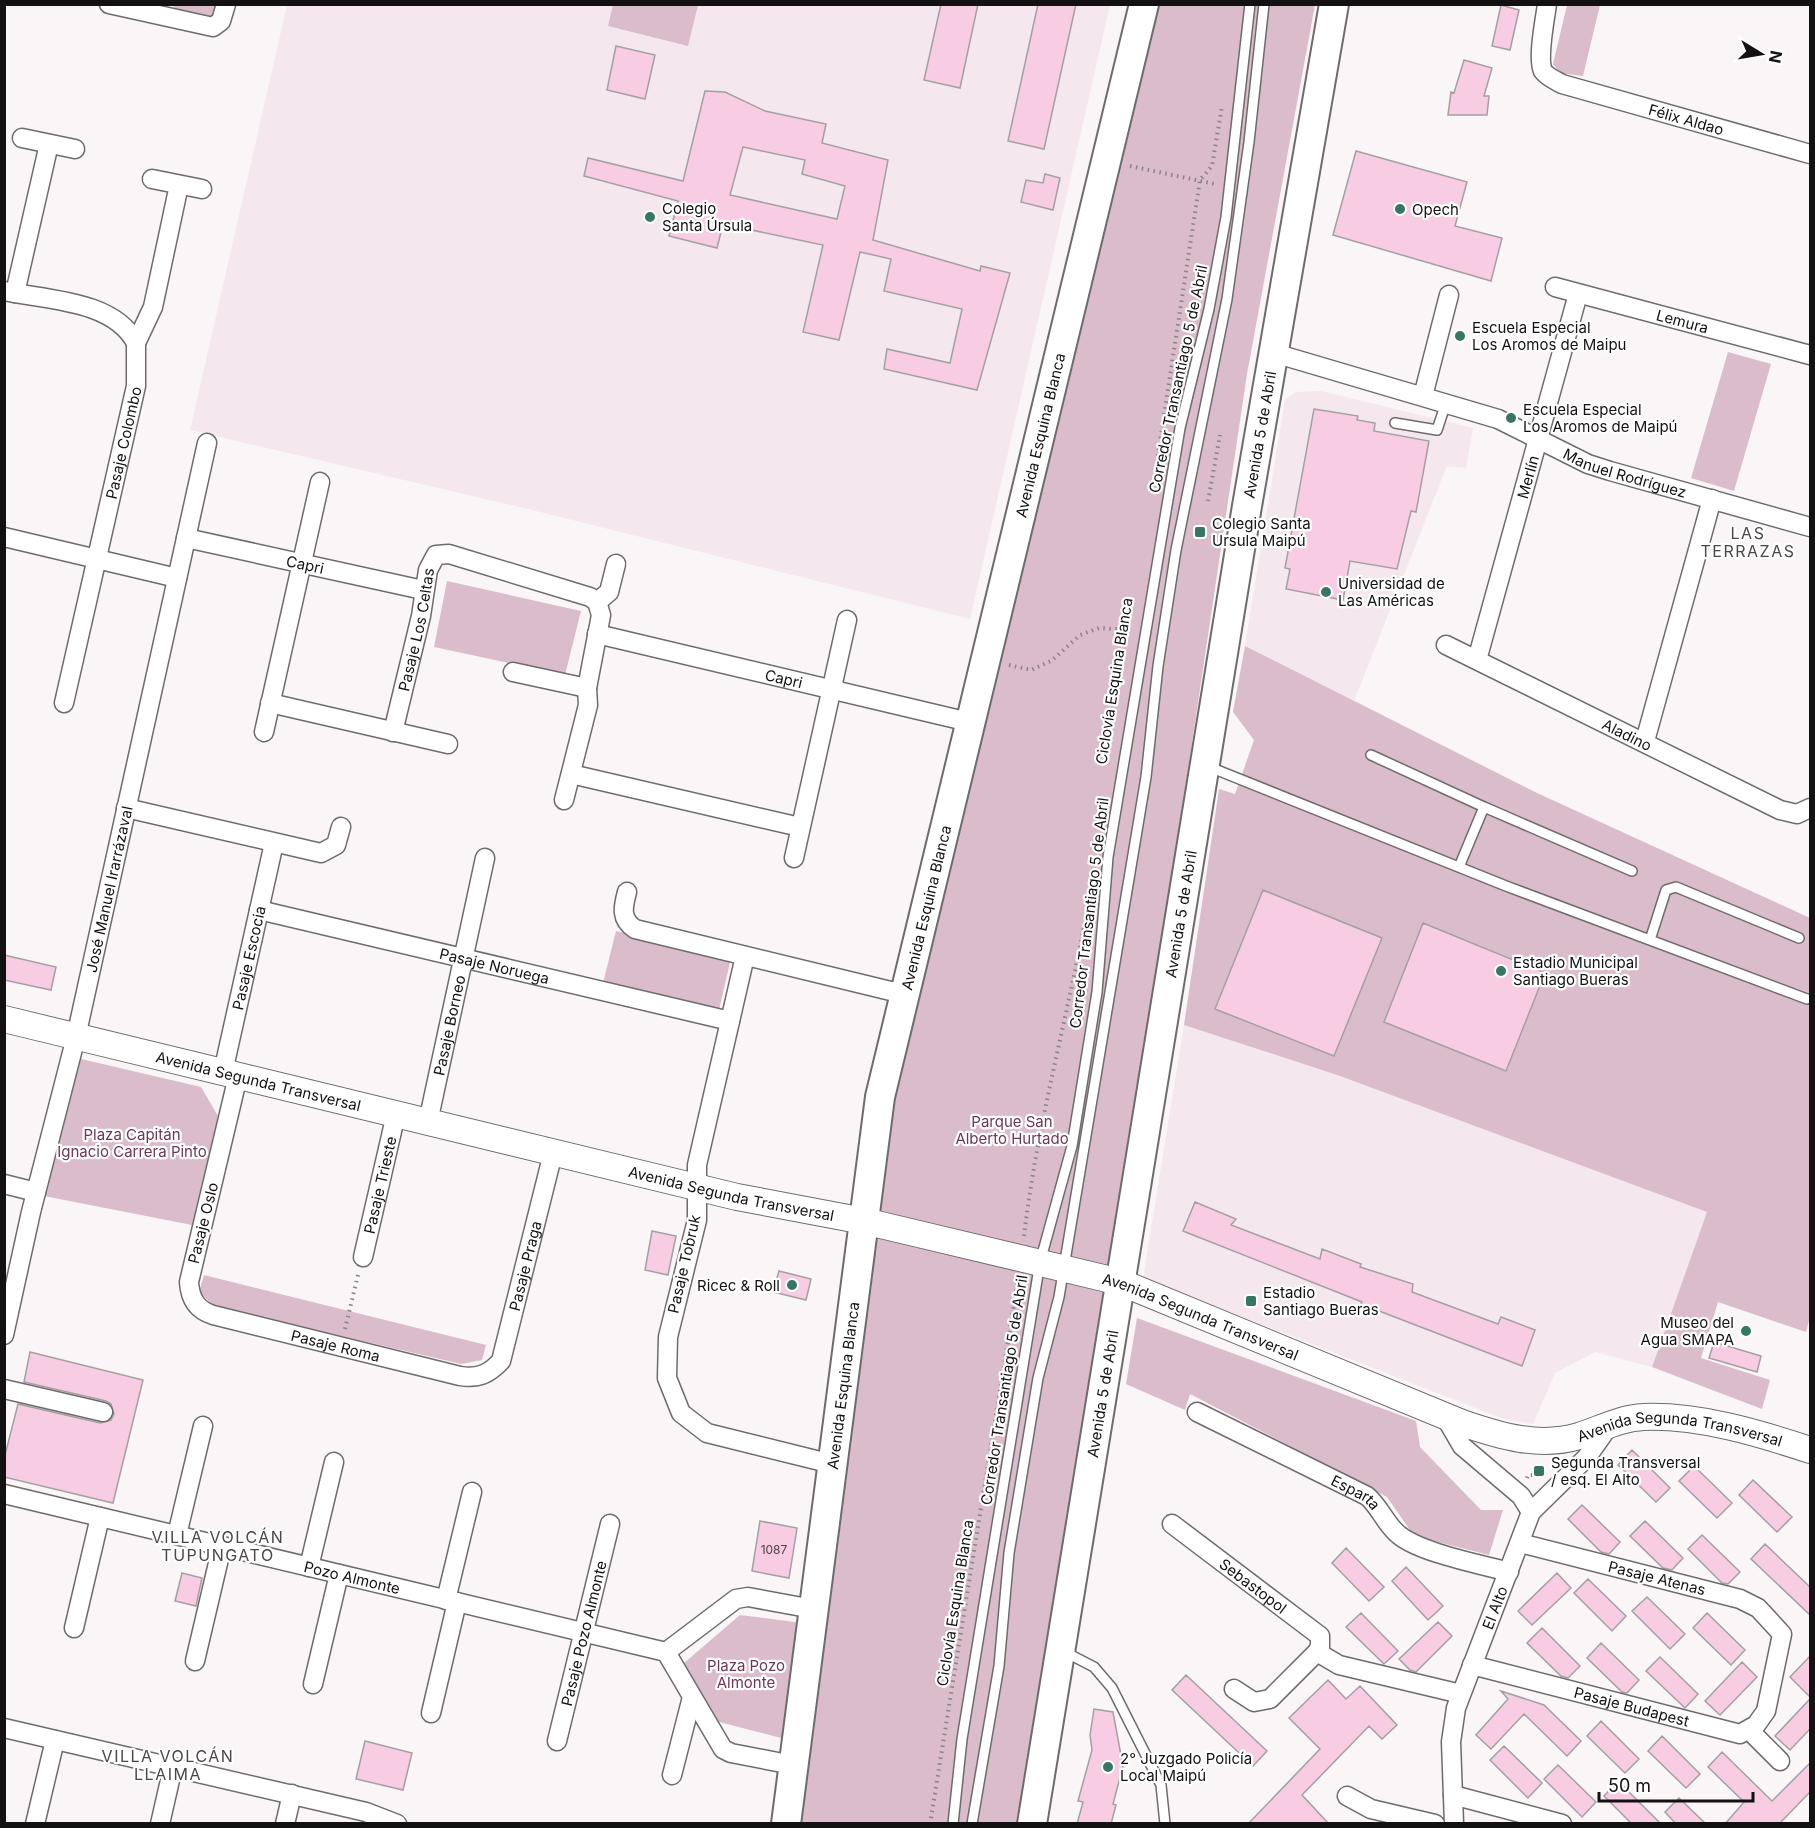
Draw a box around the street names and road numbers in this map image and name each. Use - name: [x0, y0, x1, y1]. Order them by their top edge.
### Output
- street label: Félix Aldao: [1646, 99, 1726, 139]
- street label: Corredor Transantiago 5 de Abril: [1145, 263, 1211, 495]
- street label: Lemura: [1654, 305, 1711, 337]
- street label: Avenida Esquina Blanca: [1011, 351, 1069, 519]
- street label: Avenida 5 de Abril: [1239, 369, 1280, 500]
- street label: Pasaje Colombo: [101, 384, 145, 501]
- street label: Manuel Rodríguez: [1560, 444, 1689, 501]
- street label: Merlín: [1512, 453, 1543, 501]
- street label: Capri: [285, 551, 326, 578]
- street label: Pasaje Los Celtas: [394, 567, 438, 693]
- street label: Ciclovía Esquina Blanca: [1091, 596, 1137, 766]
- street label: Capri: [763, 665, 805, 692]
- street label: Aladino: [1599, 714, 1655, 755]
- street label: Corredor Transantiago 5 de Abril: [1065, 796, 1113, 1030]
- street label: José Manuel Irarrázaval: [81, 804, 136, 974]
- street label: Avenida Esquina Blanca: [897, 823, 955, 992]
- street label: Avenida 5 de Abril: [1161, 849, 1200, 979]
- street label: Pasaje Escocia: [228, 904, 269, 1012]
- street label: Pasaje Noruega: [438, 943, 551, 988]
- street label: Pasaje Borneo: [429, 973, 469, 1077]
- street label: Avenida Segunda Transversal: [154, 1047, 363, 1115]
- street label: Pasaje Trieste: [359, 1134, 400, 1236]
- street label: Avenida Segunda Transversal: [627, 1161, 836, 1225]
- street label: Pasaje Oslo: [184, 1180, 222, 1266]
- street label: Pasaje Tobruk: [663, 1212, 705, 1315]
- street label: Pasaje Praga: [504, 1219, 545, 1313]
- street label: Avenida Segunda Transversal: [1101, 1269, 1301, 1364]
- street label: Corredor Transantiago 5 de Abril: [976, 1274, 1032, 1506]
- street label: Avenida Esquina Blanca: [822, 1301, 863, 1471]
- street label: Pasaje Roma: [289, 1325, 382, 1365]
- street label: Avenida 5 de Abril: [1082, 1329, 1122, 1459]
- street label: Avenida Segunda Transversal: [1575, 1407, 1785, 1450]
- street label: Esparta: [1328, 1470, 1385, 1513]
- street label: Ciclovía Esquina Blanca: [932, 1518, 978, 1688]
- street label: Sebastopol: [1216, 1554, 1291, 1617]
- street label: Pozo Almonte: [302, 1556, 402, 1598]
- street label: Pasaje Atenas: [1606, 1557, 1708, 1599]
- street label: Pasaje Pozo Almonte: [556, 1558, 610, 1708]
- street label: El Alto: [1478, 1583, 1511, 1632]
- street label: Pasaje Budapest: [1572, 1682, 1691, 1730]

